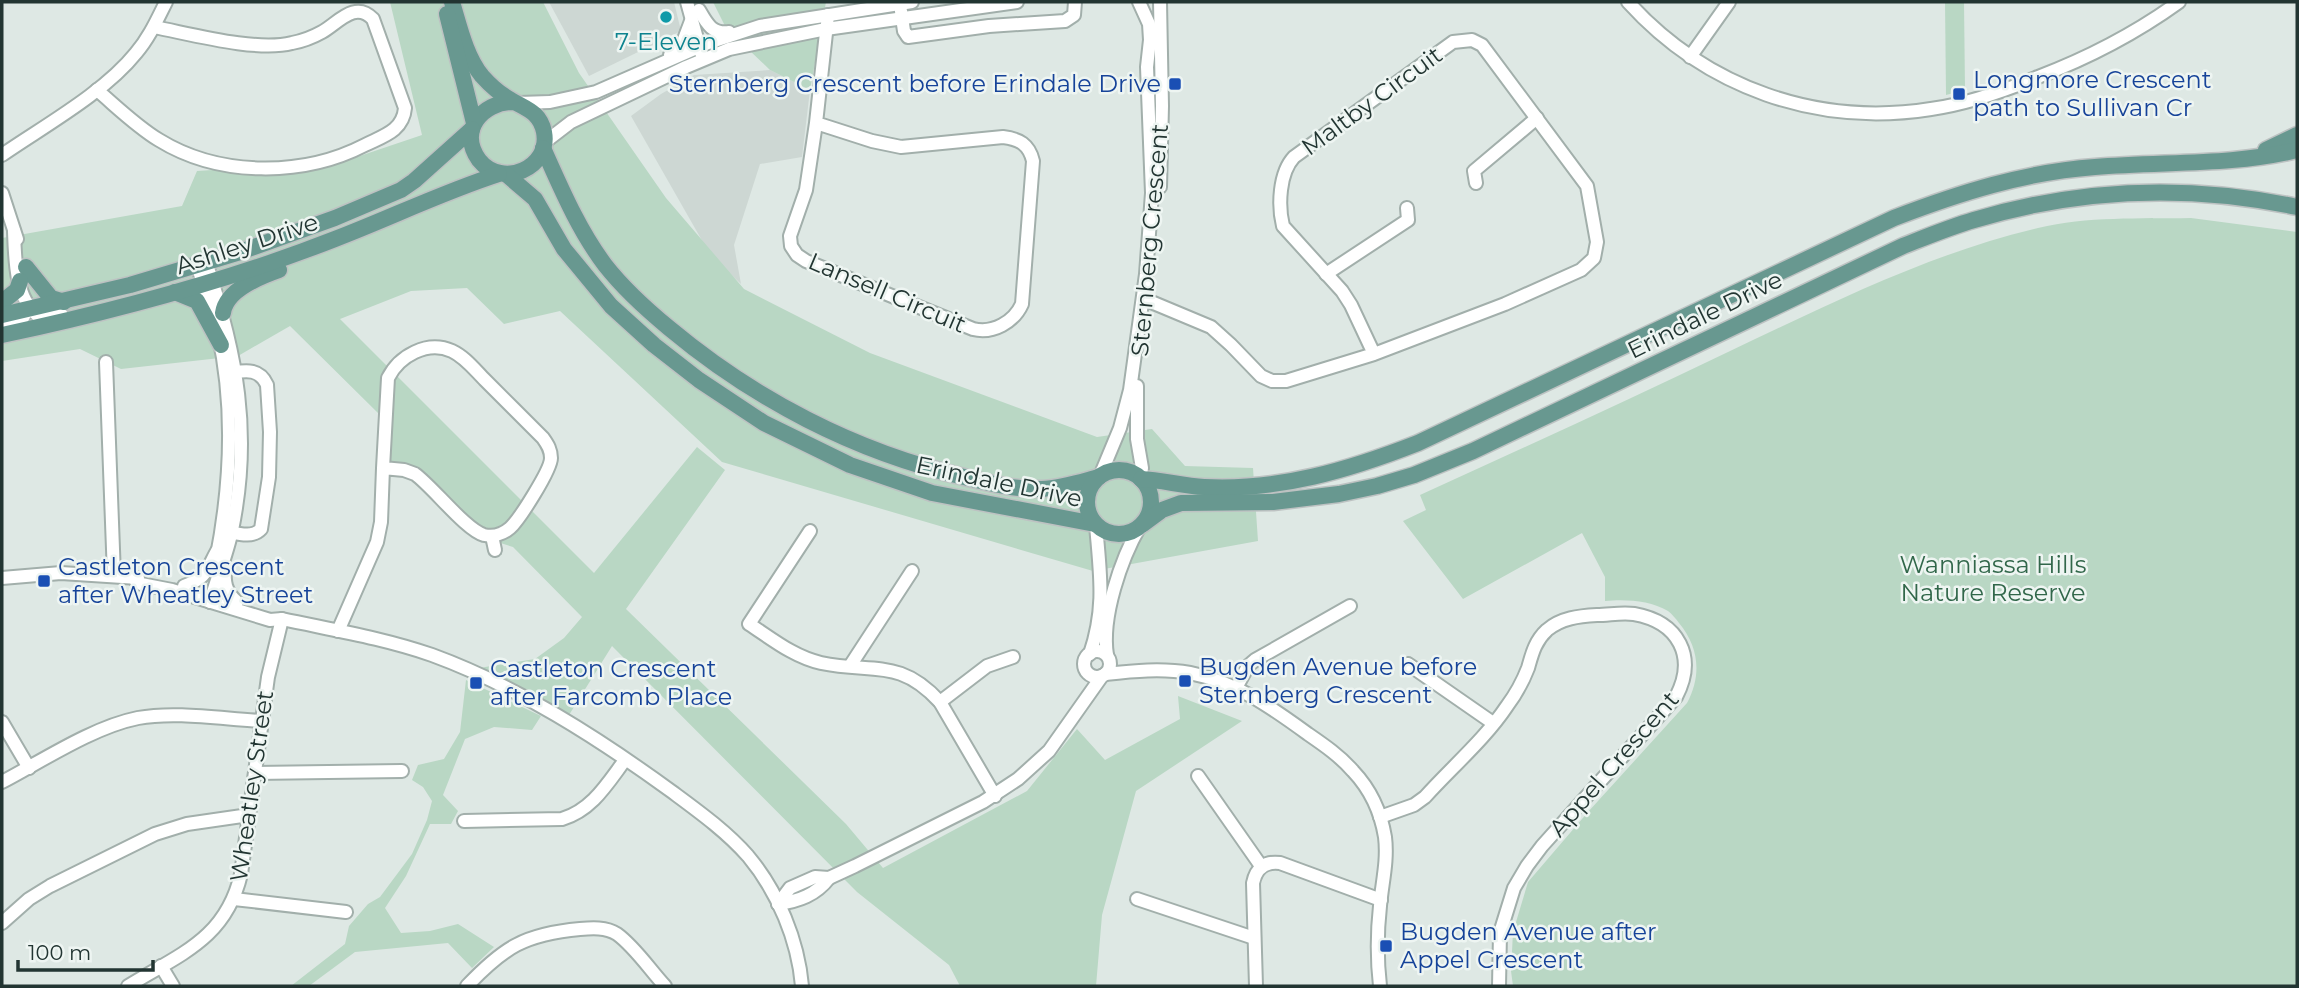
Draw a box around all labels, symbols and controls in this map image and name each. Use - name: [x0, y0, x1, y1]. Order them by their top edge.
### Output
- marker: 7-Eleven: [658, 9, 674, 25]
- place label: 7-Eleven: [615, 27, 717, 56]
- street label: Maltby Circuit: [1296, 40, 1448, 161]
- place label: Longmore Crescent path to Sullivan Cr: [1973, 65, 2212, 122]
- place label: Sternberg Crescent before Erindale Drive: [669, 69, 1161, 98]
- marker: Sternberg Crescent before Erindale Drive: [1167, 76, 1183, 92]
- marker: Longmore Crescent path to Sullivan Cr: [1951, 86, 1967, 102]
- street label: Sternberg Crescent: [1125, 122, 1174, 357]
- street label: Ashley Drive: [172, 207, 322, 280]
- street label: Lansell Circuit: [804, 246, 971, 339]
- street label: Erindale Drive: [1623, 265, 1787, 365]
- street label: Erindale Drive: [914, 450, 1085, 513]
- park label: Wanniassa Hills Nature Reserve: [1899, 550, 2087, 607]
- place label: Castleton Crescent after Wheatley Street: [58, 552, 313, 609]
- marker: Castleton Crescent after Wheatley Street: [36, 573, 52, 589]
- place label: Bugden Avenue before Sternberg Crescent: [1199, 652, 1477, 709]
- place label: Castleton Crescent after Farcomb Place: [490, 654, 732, 711]
- marker: Bugden Avenue before Sternberg Crescent: [1177, 673, 1193, 689]
- marker: Castleton Crescent after Farcomb Place: [468, 675, 484, 691]
- street label: Appel Crescent: [1543, 685, 1685, 842]
- street label: Wheatley Street: [224, 688, 279, 884]
- place label: Bugden Avenue after Appel Crescent: [1400, 917, 1657, 974]
- scale bar: [18, 928, 152, 972]
- marker: Bugden Avenue after Appel Crescent: [1378, 938, 1394, 954]
- text: 100 m: [28, 940, 91, 965]

